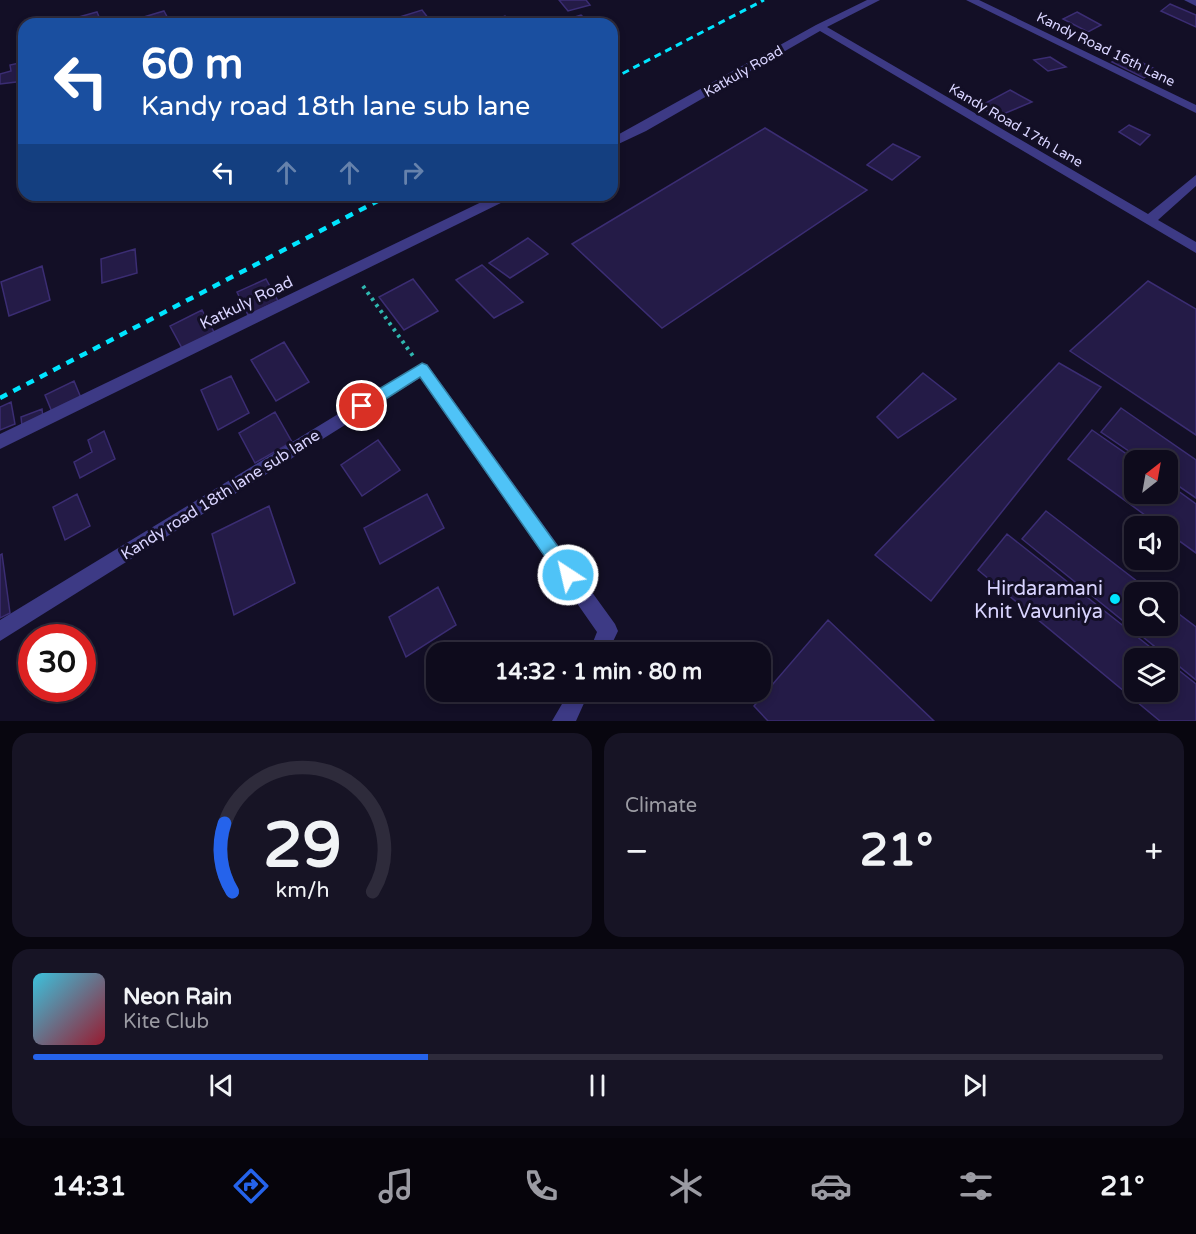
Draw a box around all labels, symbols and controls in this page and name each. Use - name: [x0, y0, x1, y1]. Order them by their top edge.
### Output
- street label: Kandy Road 16th Lane: [1034, 8, 1178, 90]
- text: 60 m: [141, 39, 243, 90]
- icon: left: [42, 42, 120, 120]
- street label: Katkuly Road: [701, 42, 786, 101]
- street label: Kandy Road 17th Lane: [946, 80, 1086, 171]
- text: Kandy road 18th lane sub lane: [141, 90, 530, 123]
- icon: left: [207, 156, 240, 189]
- icon: ahead: [270, 156, 303, 189]
- icon: ahead: [333, 156, 366, 189]
- icon: right: [396, 156, 429, 189]
- street label: Katkuly Road: [197, 272, 296, 334]
- pin: [336, 380, 387, 431]
- icon: arrive: [345, 389, 378, 422]
- street label: Kandy road 18th lane sub lane: [117, 425, 324, 564]
- north arrow: [1124, 450, 1178, 504]
- map controls: [1124, 450, 1178, 702]
- button: sound: [1124, 516, 1178, 570]
- position arrow: [536, 543, 600, 607]
- place label: Hirdaramani Knit Vavuniya: [974, 577, 1103, 624]
- button: search: [1124, 582, 1178, 636]
- marker: Hirdaramani Knit Vavuniya: [1108, 592, 1122, 606]
- speed limit sign: 30: [18, 624, 96, 702]
- button: layers: [1124, 648, 1178, 702]
- text: 14:32 · 1 min · 80 m: [495, 659, 702, 685]
- text: Climate: [625, 794, 697, 818]
- text: 29: [263, 809, 341, 884]
- text: 21°: [860, 824, 933, 878]
- text: −: [625, 832, 649, 871]
- text: +: [1144, 832, 1163, 871]
- text: km/h: [275, 877, 329, 903]
- text: Neon Rain: [123, 984, 232, 1010]
- text: Kite Club: [123, 1010, 209, 1034]
- icon: previous: [205, 1069, 238, 1102]
- icon: pause: [581, 1069, 614, 1102]
- icon: next: [958, 1069, 991, 1102]
- icon: directions: [230, 1165, 272, 1207]
- icon: music: [375, 1165, 417, 1207]
- icon: phone: [520, 1165, 562, 1207]
- icon: climate: [665, 1165, 707, 1207]
- icon: car: [810, 1165, 852, 1207]
- icon: filters: [955, 1165, 997, 1207]
- text: 14:31: [52, 1170, 126, 1203]
- text: 21°: [1100, 1170, 1144, 1203]

